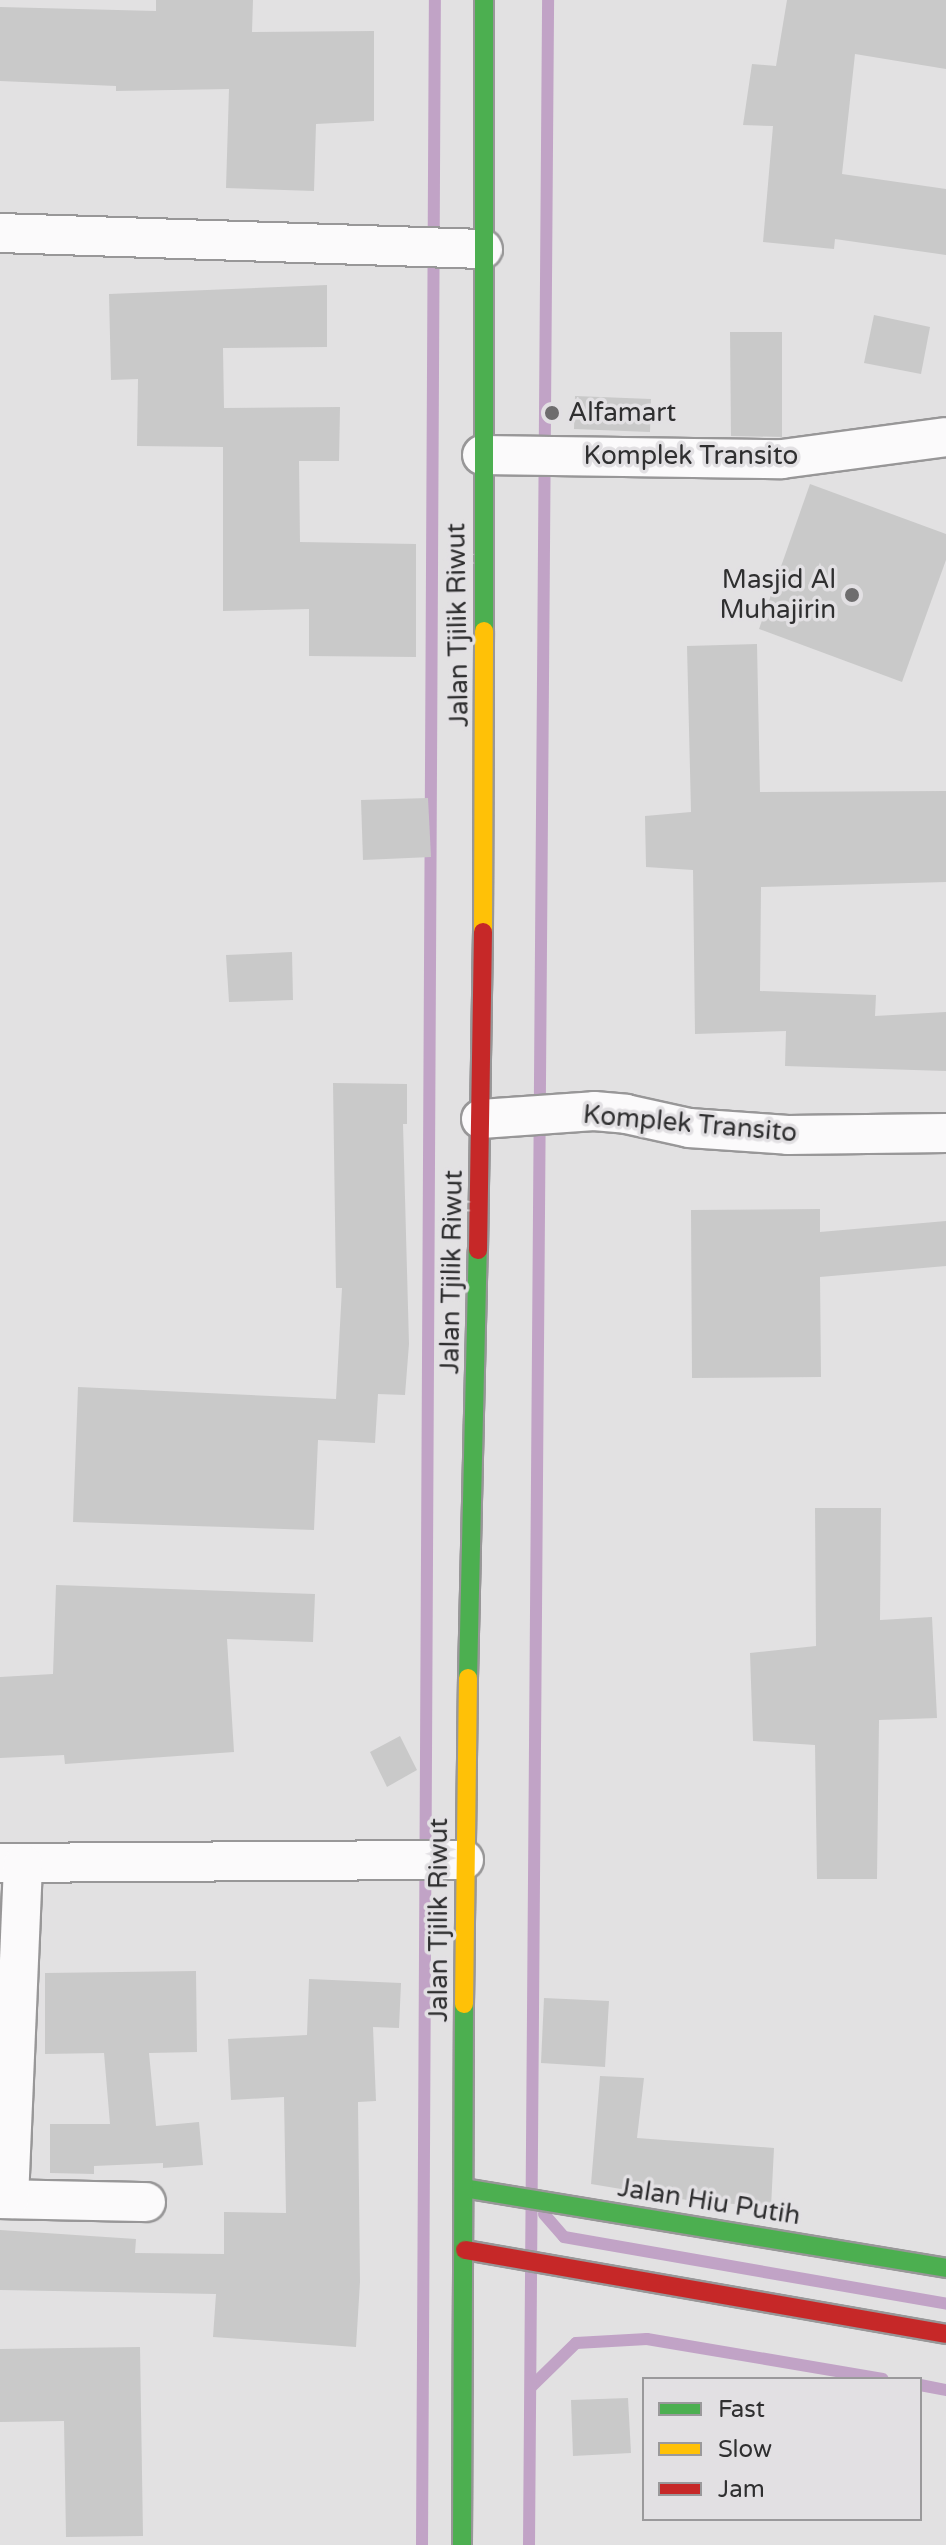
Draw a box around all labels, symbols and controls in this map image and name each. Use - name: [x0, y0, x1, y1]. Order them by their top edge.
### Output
- place label: Alfamart: [568, 397, 676, 429]
- marker: Alfamart: [543, 404, 561, 422]
- street label: Komplek Transito: [584, 440, 798, 472]
- street label: Jalan Tjilik Riwut: [441, 523, 475, 727]
- place label: Masjid Al Muhajirin: [720, 564, 836, 626]
- marker: Masjid Al Muhajirin: [843, 586, 861, 604]
- street label: Komplek Transito: [582, 1099, 798, 1149]
- street label: Jalan Tjilik Riwut: [435, 1170, 469, 1374]
- street label: Jalan Tjilik Riwut: [423, 1818, 455, 2022]
- street label: Jalan Hiu Putih: [616, 2172, 802, 2232]
- legend: [642, 2377, 922, 2521]
- text: Fast: [718, 2395, 765, 2424]
- text: Slow: [718, 2435, 772, 2464]
- text: Jam: [718, 2475, 765, 2504]

